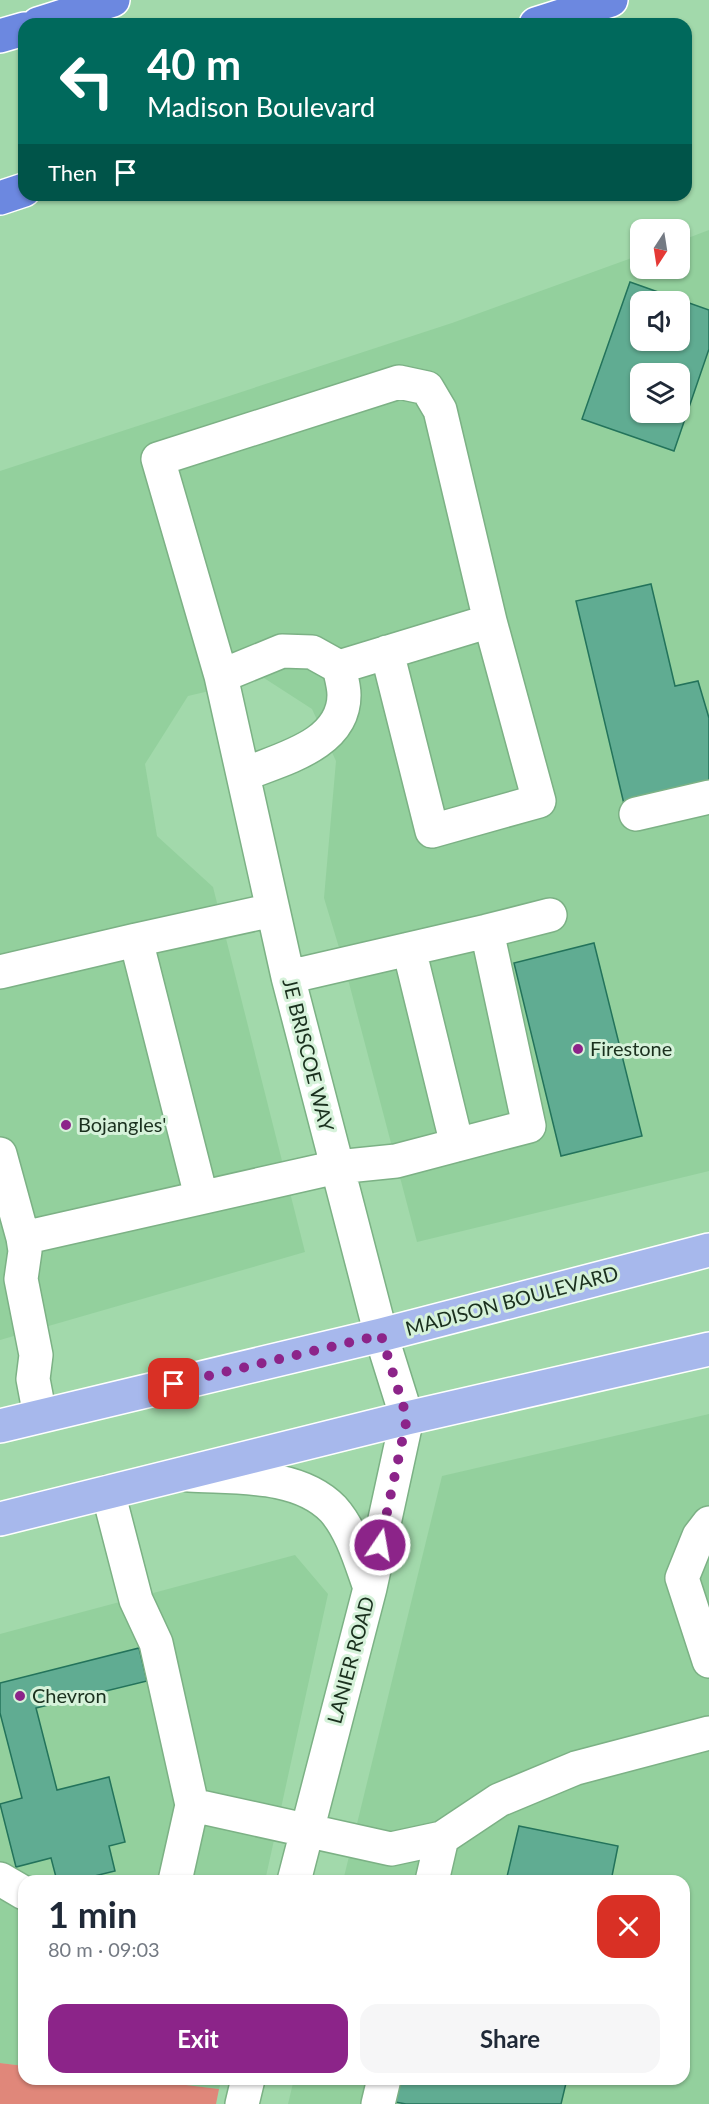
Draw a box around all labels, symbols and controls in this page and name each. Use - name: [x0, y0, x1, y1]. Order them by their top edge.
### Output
- text: 40 m: [147, 39, 241, 89]
- icon: left: [48, 42, 126, 120]
- text: Madison Boulevard: [147, 90, 375, 123]
- icon: arrive: [109, 156, 142, 189]
- text: Then: [48, 159, 97, 186]
- north arrow: [630, 219, 690, 279]
- map controls: [630, 219, 690, 423]
- button: sound: [630, 291, 690, 351]
- button: layers: [630, 363, 690, 423]
- street label: JE BRISCOE WAY: [278, 976, 340, 1134]
- place label: Firestone: [590, 1036, 672, 1060]
- marker: Firestone: [571, 1042, 585, 1056]
- place label: Bojangles': [78, 1112, 166, 1136]
- marker: Bojangles': [59, 1118, 73, 1132]
- street label: MADISON BOULEVARD: [403, 1260, 621, 1340]
- pin: [148, 1358, 199, 1409]
- icon: arrive: [157, 1367, 190, 1400]
- position arrow: [348, 1513, 412, 1577]
- street label: LANIER ROAD: [322, 1594, 379, 1726]
- place label: Chevron: [32, 1683, 107, 1707]
- marker: Chevron: [13, 1689, 27, 1703]
- text: 1 min: [48, 1892, 137, 1936]
- button: close: [597, 1895, 660, 1958]
- text: 80 m · 09:03: [48, 1937, 160, 1961]
- button: Exit: [48, 2004, 348, 2073]
- button: Share: [360, 2004, 660, 2073]

